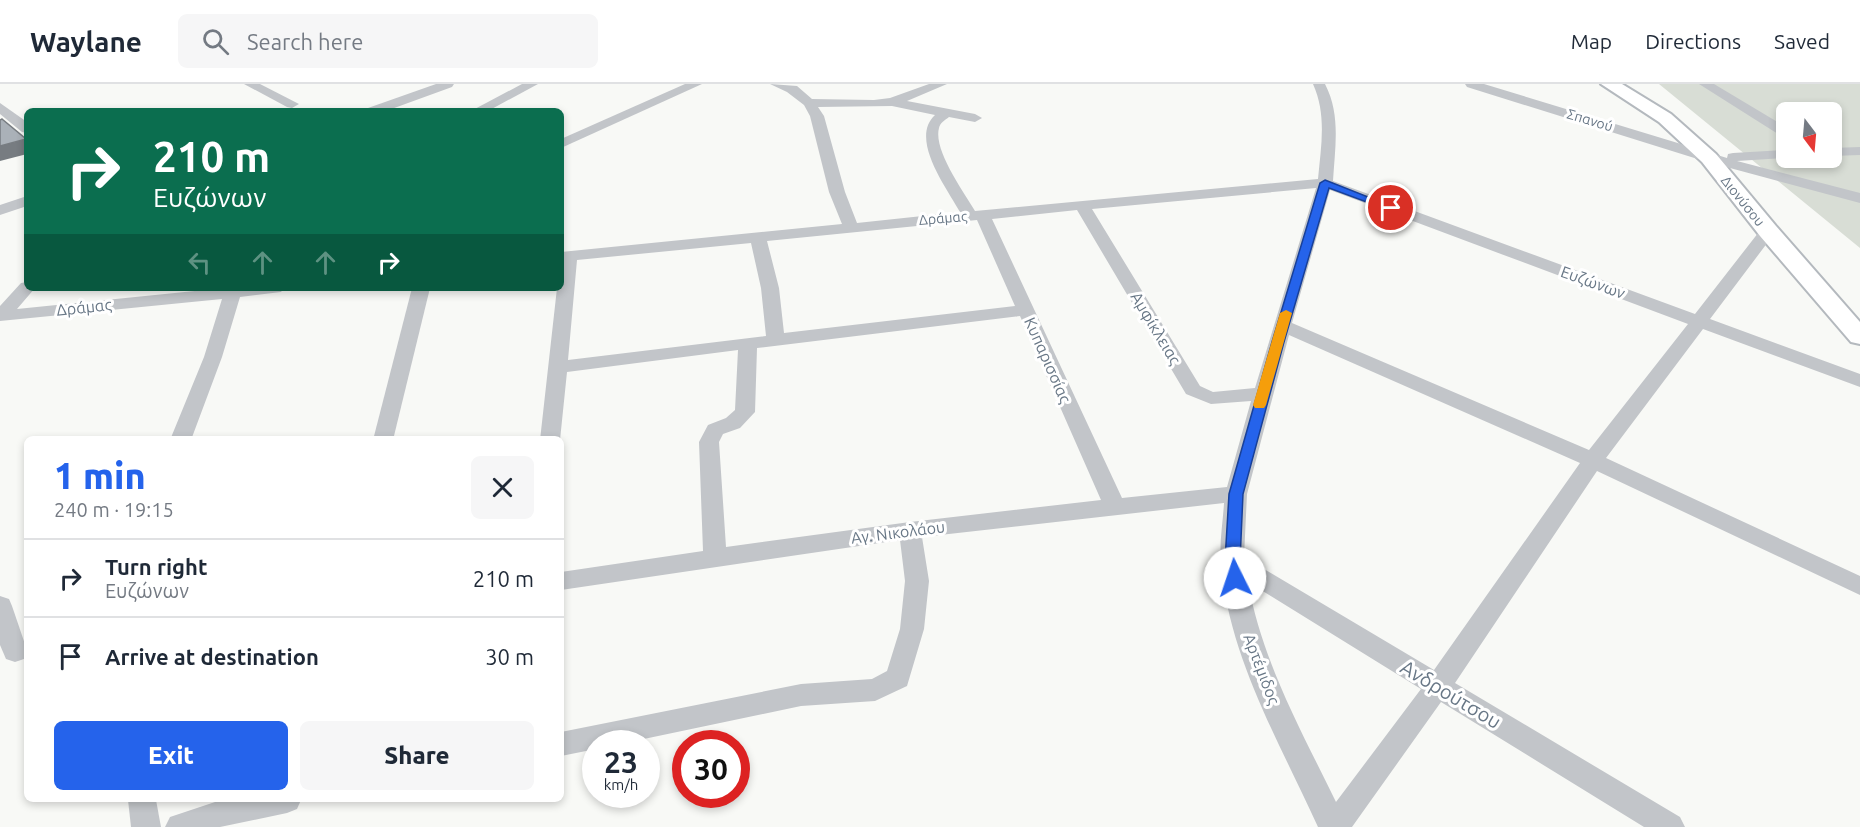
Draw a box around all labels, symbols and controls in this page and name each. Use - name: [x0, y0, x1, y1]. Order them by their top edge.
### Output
- search box: [178, 14, 598, 68]
- icon: search: [199, 25, 232, 58]
- text: Waylane: [30, 26, 142, 57]
- text: Search here: [247, 29, 363, 54]
- text: Map: [1571, 29, 1612, 53]
- text: Directions: [1645, 29, 1741, 53]
- text: Saved: [1774, 29, 1830, 53]
- north arrow: [1776, 102, 1842, 168]
- map controls: [1776, 102, 1842, 168]
- street label: Σπανού: [1565, 105, 1615, 135]
- icon: right: [54, 132, 132, 210]
- text: 210 m: [153, 133, 270, 180]
- street label: Διονύσου: [1718, 173, 1768, 229]
- text: Ευζώνων: [153, 182, 266, 212]
- pin: [1365, 182, 1416, 233]
- icon: arrive: [1374, 191, 1407, 224]
- street label: Δράμας: [918, 208, 968, 228]
- icon: left: [183, 246, 216, 279]
- icon: ahead: [246, 246, 279, 279]
- icon: ahead: [309, 246, 342, 279]
- icon: right: [372, 246, 405, 279]
- street label: Ευζώνων: [1558, 262, 1628, 303]
- street label: Αμφίκλειας: [1126, 288, 1185, 368]
- street label: Δράμας: [56, 295, 113, 320]
- street label: Κυπαρισσίας: [1020, 314, 1075, 406]
- text: 1 min: [54, 455, 146, 496]
- button: close: [471, 456, 534, 519]
- text: 240 m · 19:15: [54, 498, 174, 521]
- street label: Αγ. Νικολάου: [850, 517, 946, 547]
- position arrow: [1203, 546, 1267, 610]
- text: Turn right: [105, 554, 207, 579]
- icon: right: [54, 562, 87, 595]
- text: 210 m: [473, 566, 534, 591]
- text: Ευζώνων: [105, 579, 189, 602]
- street label: Αρτέμιδος: [1239, 631, 1284, 707]
- icon: arrive: [54, 640, 87, 673]
- text: Arrive at destination: [105, 644, 319, 669]
- text: 30 m: [485, 644, 534, 669]
- street label: Ανδρούτσου: [1397, 655, 1505, 733]
- button: Exit: [54, 721, 288, 790]
- button: Share: [300, 721, 534, 790]
- speed limit sign: 30: [672, 730, 750, 808]
- text: 23: [604, 745, 638, 779]
- text: km/h: [604, 776, 638, 793]

